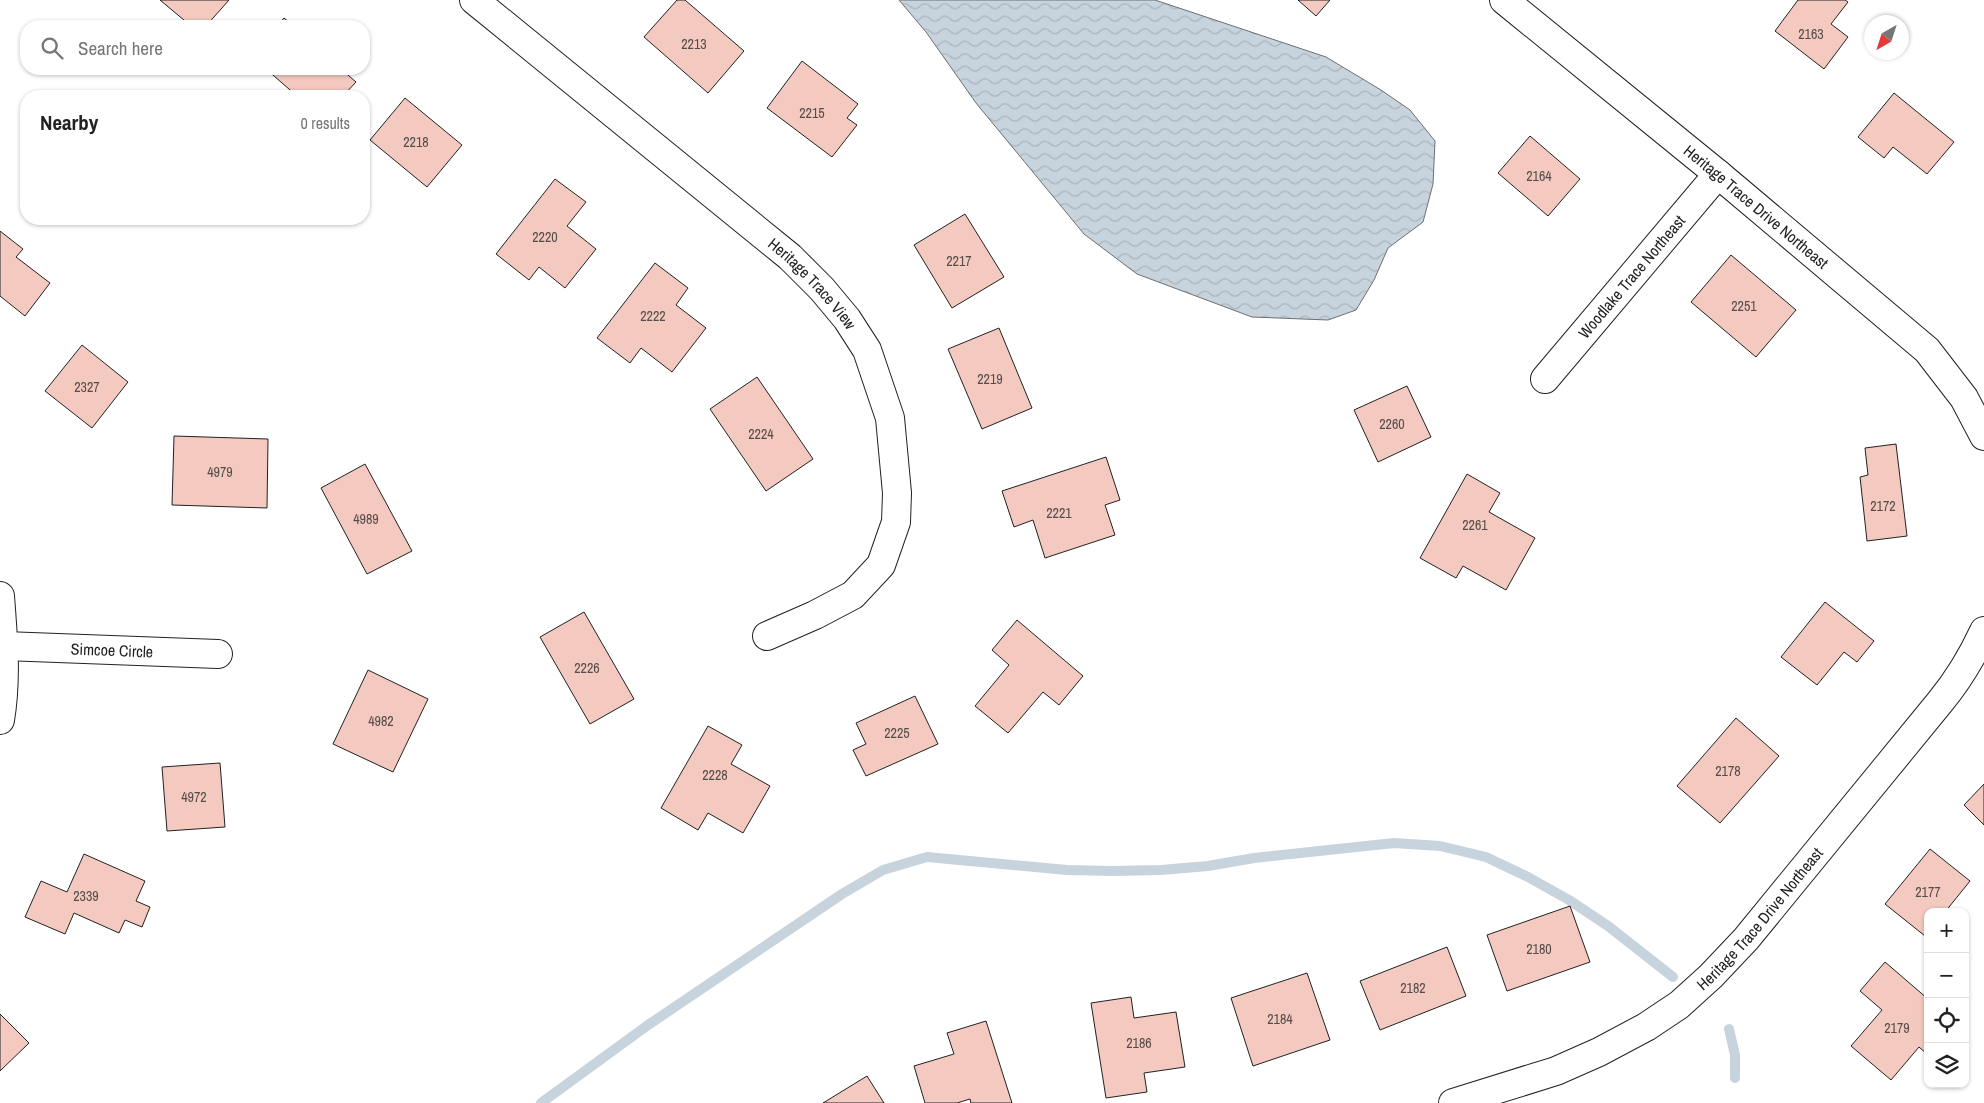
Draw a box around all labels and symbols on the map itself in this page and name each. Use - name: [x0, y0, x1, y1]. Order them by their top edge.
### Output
- north arrow: [1864, 15, 1909, 60]
- house number: 2163: [1798, 25, 1824, 43]
- house number: 2213: [681, 35, 707, 53]
- house number: 2215: [799, 104, 825, 122]
- house number: 2218: [403, 133, 429, 151]
- street label: Heritage Trace Drive Northeast: [1679, 140, 1834, 274]
- house number: 2164: [1526, 167, 1552, 185]
- street label: Woodlake Trace Northeast: [1573, 210, 1690, 343]
- house number: 2220: [532, 228, 558, 246]
- street label: Heritage Trace View: [764, 233, 862, 334]
- house number: 2217: [946, 252, 972, 270]
- house number: 2251: [1731, 297, 1757, 315]
- house number: 2222: [640, 307, 666, 325]
- house number: 2219: [977, 370, 1003, 388]
- house number: 2327: [74, 378, 100, 396]
- house number: 2260: [1379, 415, 1405, 433]
- house number: 2224: [748, 425, 774, 443]
- house number: 4979: [207, 463, 233, 481]
- house number: 2172: [1870, 497, 1896, 515]
- house number: 2221: [1046, 504, 1072, 522]
- house number: 4989: [353, 510, 379, 528]
- house number: 2261: [1462, 516, 1488, 534]
- street label: Simcoe Circle: [70, 638, 154, 663]
- house number: 2226: [574, 659, 600, 677]
- house number: 4982: [368, 712, 394, 730]
- house number: 2225: [884, 724, 910, 742]
- house number: 2178: [1715, 762, 1741, 780]
- house number: 2228: [702, 766, 728, 784]
- house number: 4972: [181, 788, 207, 806]
- street label: Heritage Trace Drive Northeast: [1692, 842, 1828, 995]
- house number: 2177: [1915, 883, 1941, 901]
- house number: 2339: [73, 887, 99, 905]
- house number: 2180: [1526, 940, 1552, 958]
- house number: 2182: [1400, 979, 1426, 997]
- house number: 2184: [1267, 1010, 1293, 1028]
- house number: 2179: [1884, 1019, 1910, 1037]
- house number: 2186: [1126, 1034, 1152, 1052]

